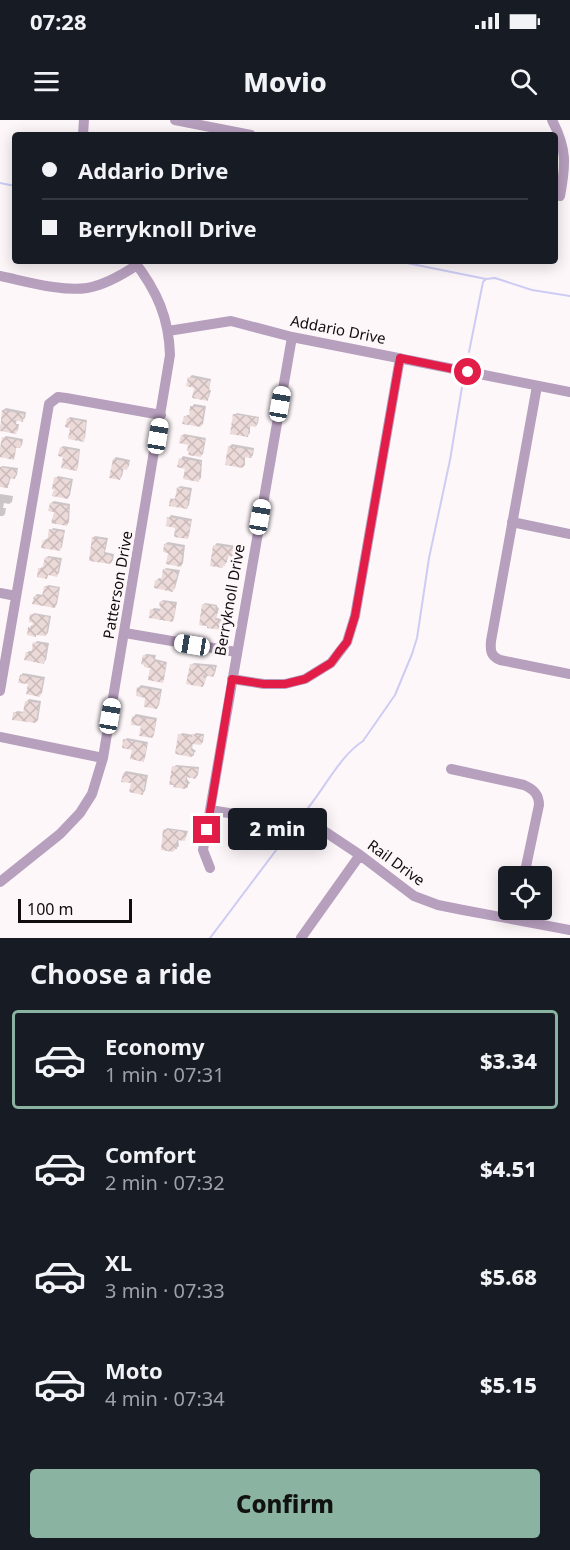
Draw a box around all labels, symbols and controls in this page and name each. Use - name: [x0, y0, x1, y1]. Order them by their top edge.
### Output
- text: 07:28: [30, 6, 87, 36]
- text: Movio: [243, 63, 327, 100]
- icon: menu: [30, 65, 63, 98]
- icon: search: [507, 65, 540, 98]
- text: Addario Drive: [78, 155, 228, 185]
- text: Berryknoll Drive: [78, 213, 257, 243]
- street label: Addario Drive: [289, 310, 388, 348]
- route start: [454, 358, 481, 385]
- car: [268, 385, 292, 423]
- car: [146, 417, 170, 455]
- car: [248, 498, 272, 536]
- street label: Patterson Drive: [98, 529, 136, 640]
- street label: Berryknoll Drive: [209, 542, 249, 657]
- car: [173, 633, 211, 657]
- car: [98, 697, 122, 735]
- callout: 2 min: [228, 809, 327, 851]
- text: 2 min: [250, 815, 305, 842]
- route end: [193, 816, 220, 843]
- street label: Rail Drive: [364, 835, 429, 890]
- map controls: [498, 866, 552, 920]
- button: locate: [498, 866, 552, 920]
- scale bar: [18, 896, 132, 923]
- text: 100 m: [27, 898, 74, 920]
- text: Choose a ride: [30, 955, 212, 992]
- text: Economy: [105, 1031, 204, 1061]
- icon: car: [33, 1033, 87, 1087]
- text: $3.34: [480, 1045, 537, 1075]
- text: 1 min · 07:31: [105, 1061, 225, 1088]
- text: Comfort: [105, 1139, 196, 1169]
- icon: car: [33, 1141, 87, 1195]
- text: $4.51: [480, 1153, 537, 1183]
- text: 2 min · 07:32: [105, 1169, 225, 1196]
- text: XL: [105, 1247, 132, 1277]
- icon: car: [33, 1249, 87, 1303]
- text: $5.68: [480, 1261, 537, 1291]
- text: 3 min · 07:33: [105, 1277, 225, 1304]
- text: Moto: [105, 1355, 163, 1385]
- icon: car: [33, 1357, 87, 1411]
- text: $5.15: [480, 1369, 537, 1399]
- text: 4 min · 07:34: [105, 1385, 225, 1412]
- button: Confirm: [30, 1469, 540, 1538]

